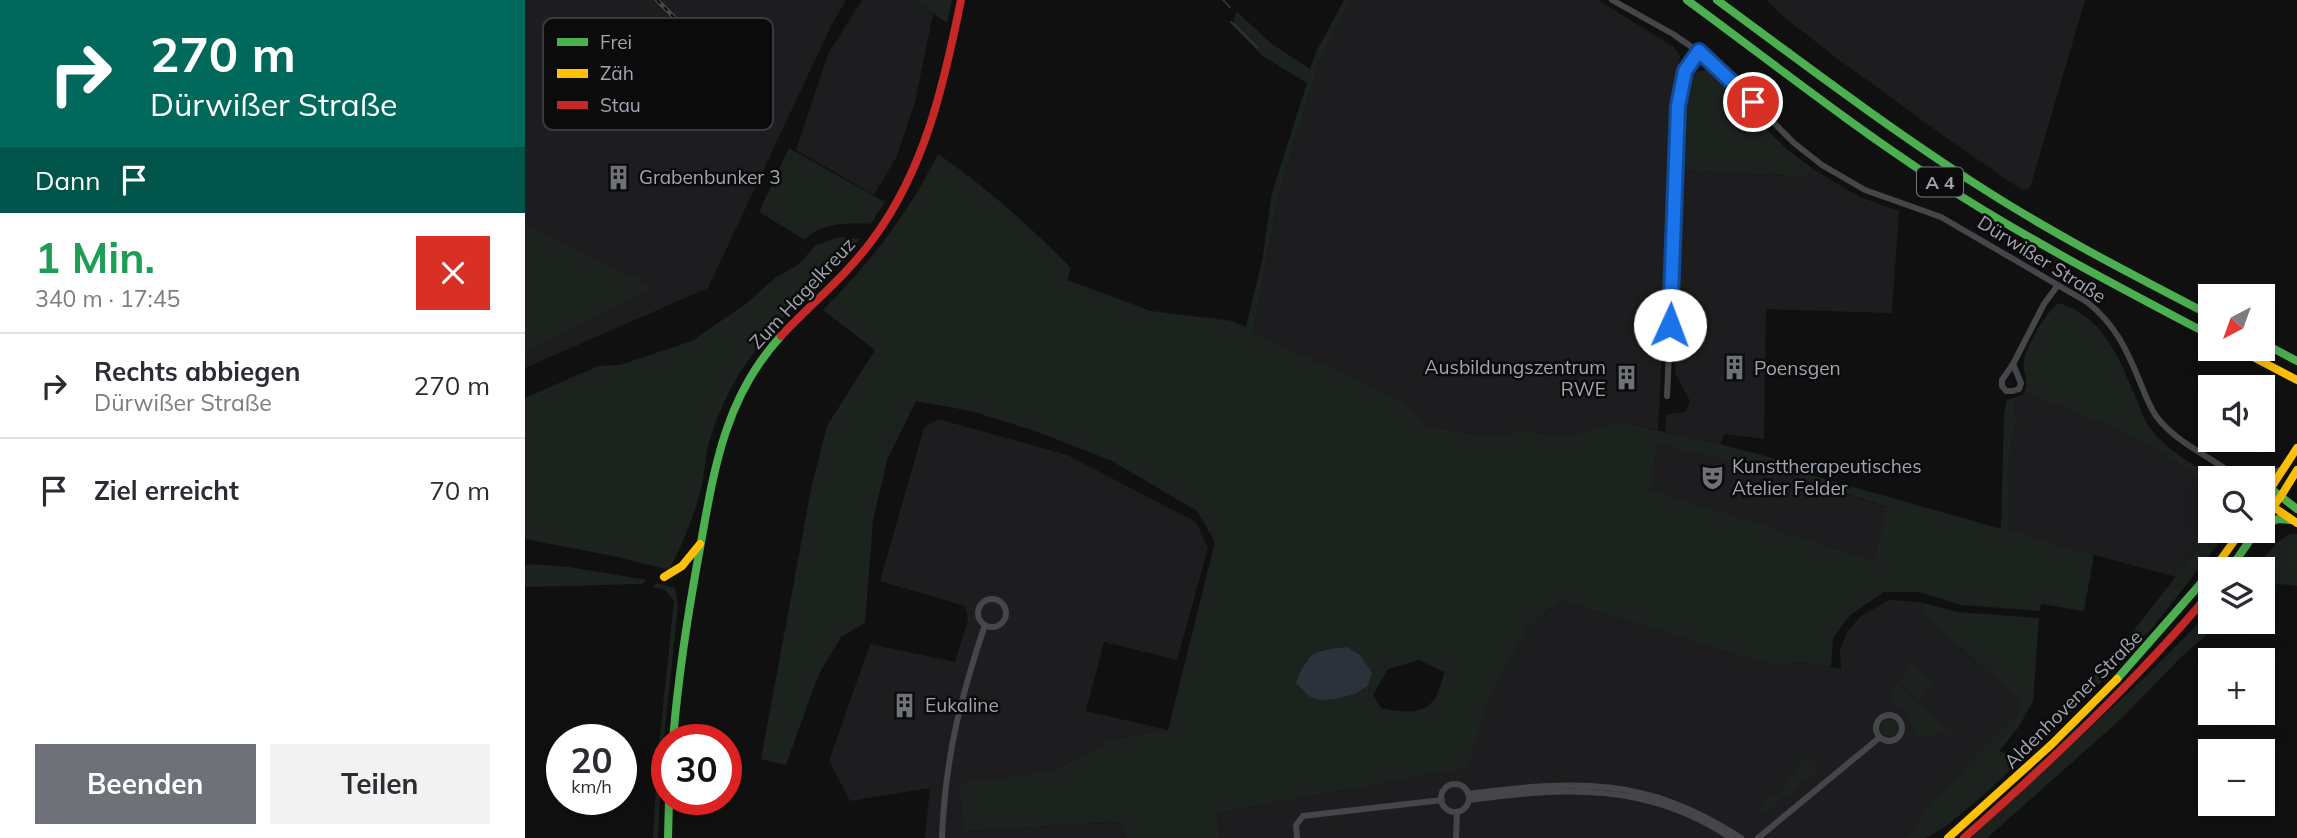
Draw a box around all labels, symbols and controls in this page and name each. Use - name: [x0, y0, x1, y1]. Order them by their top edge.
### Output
- legend: [543, 18, 773, 130]
- text: 270 m: [150, 23, 296, 84]
- icon: right: [35, 28, 126, 119]
- text: Frei: [600, 30, 632, 54]
- text: Zäh: [600, 61, 634, 85]
- pin: [1723, 72, 1783, 132]
- icon: arrive: [1734, 83, 1772, 121]
- text: Dürwißer Straße: [150, 84, 397, 124]
- text: Stau: [600, 93, 641, 117]
- icon: arrive: [115, 161, 153, 199]
- building icon: Grabenbunker 3: [605, 163, 633, 191]
- text: Dann: [35, 164, 101, 197]
- place label: Grabenbunker 3: [639, 165, 781, 189]
- road number: A 4: [1917, 168, 1963, 196]
- street label: Dürwißer Straße: [1973, 210, 2111, 308]
- text: 1 Min.: [35, 231, 155, 284]
- street label: Zum Hagelkreuz: [744, 232, 860, 354]
- button: close: [416, 236, 490, 310]
- text: 340 m · 17:45: [35, 284, 180, 313]
- north arrow: [2198, 284, 2275, 360]
- map controls: [2198, 284, 2275, 816]
- position arrow: [1633, 288, 1707, 362]
- building icon: Poensgen: [1720, 354, 1748, 382]
- text: Rechts abbiegen: [94, 355, 300, 388]
- place label: Ausbildungszentrum RWE: [1425, 355, 1606, 401]
- place label: Poensgen: [1754, 356, 1841, 380]
- building icon: Ausbildungszentrum RWE: [1612, 364, 1640, 392]
- icon: right: [35, 367, 73, 405]
- text: 270 m: [414, 369, 490, 402]
- button: sound: [2198, 375, 2275, 452]
- text: Dürwißer Straße: [94, 388, 272, 417]
- place label: Kunsttherapeutisches Atelier Felder: [1732, 454, 1922, 500]
- theatre icon: Kunsttherapeutisches Atelier Felder: [1698, 463, 1726, 491]
- button: search: [2198, 466, 2275, 543]
- icon: arrive: [35, 472, 73, 510]
- text: Ziel erreicht: [94, 474, 239, 507]
- text: 70 m: [429, 474, 490, 507]
- button: layers: [2198, 557, 2275, 634]
- street label: Aldenhovener Straße: [1999, 625, 2147, 773]
- button: +: [2198, 648, 2275, 725]
- building icon: Eukaline: [891, 691, 919, 719]
- place label: Eukaline: [925, 693, 999, 717]
- speed limit sign: 30: [651, 724, 742, 815]
- text: 20: [570, 738, 613, 782]
- button: −: [2198, 739, 2275, 816]
- button: Beenden: [35, 744, 256, 824]
- button: Teilen: [270, 744, 490, 824]
- text: km/h: [571, 775, 612, 798]

